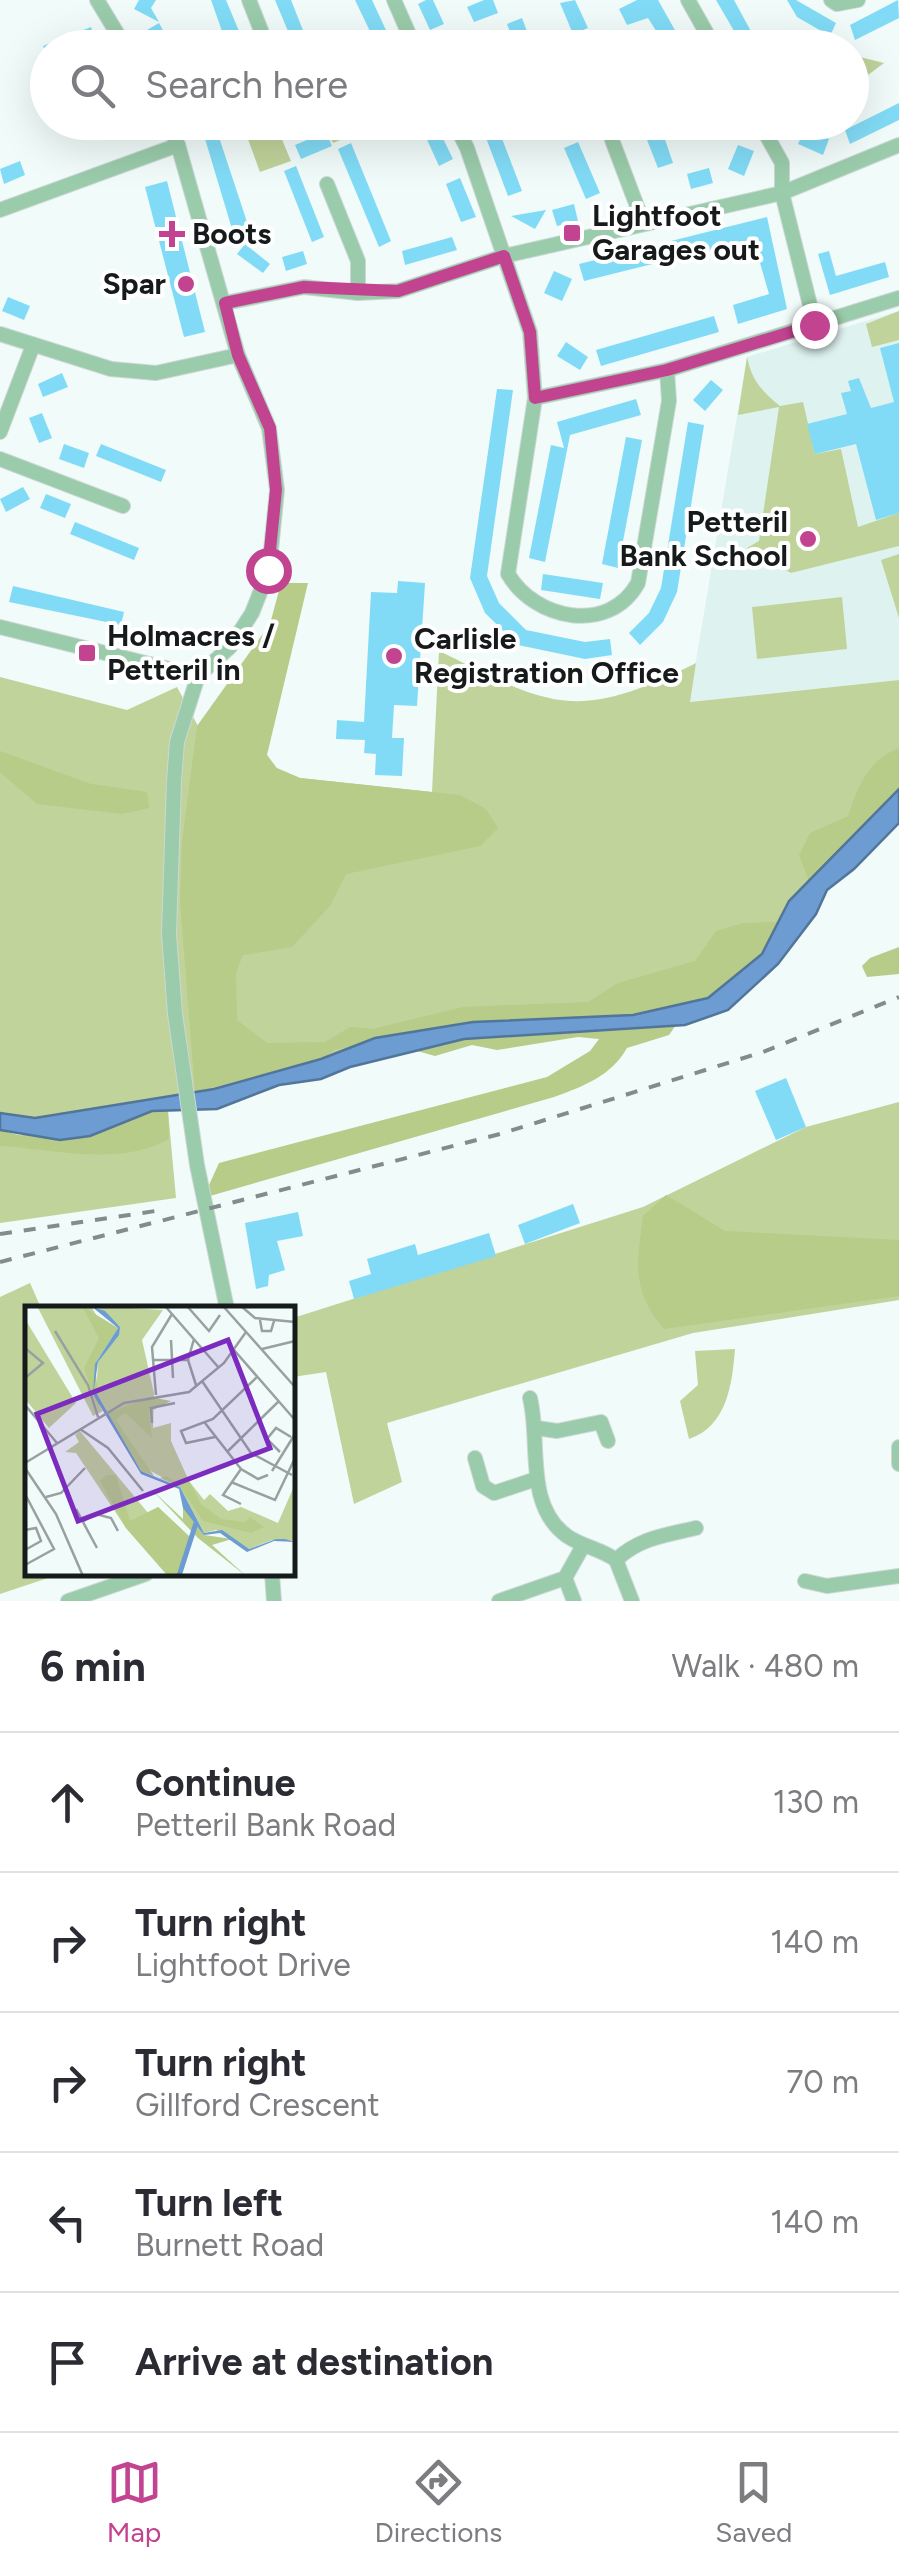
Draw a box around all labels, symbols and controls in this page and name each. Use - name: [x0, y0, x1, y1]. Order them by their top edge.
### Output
- search box: [30, 30, 869, 140]
- icon: search: [65, 58, 120, 113]
- text: Search here: [145, 62, 348, 108]
- place label: Lightfoot Garages out: [592, 197, 760, 268]
- place label: Boots: [192, 215, 271, 252]
- marker: Lightfoot Garages out: [561, 222, 583, 244]
- marker: Boots: [161, 223, 183, 245]
- place label: Spar: [102, 265, 166, 302]
- marker: Spar: [175, 273, 197, 295]
- route end: [792, 303, 838, 349]
- place label: Petteril Bank School: [619, 503, 788, 574]
- marker: Petteril Bank School: [797, 528, 819, 550]
- route start: [246, 548, 292, 594]
- place label: Holmacres / Petteril in: [107, 617, 275, 688]
- place label: Carlisle Registration Office: [414, 620, 679, 691]
- marker: Holmacres / Petteril in: [76, 642, 98, 664]
- marker: Carlisle Registration Office: [383, 645, 405, 667]
- inset map: [25, 1306, 295, 1576]
- text: 6 min: [40, 1641, 146, 1692]
- text: Walk · 480 m: [672, 1647, 859, 1685]
- text: Continue: [135, 1760, 296, 1806]
- icon: ahead: [40, 1775, 95, 1830]
- text: 130 m: [773, 1783, 859, 1821]
- text: Petteril Bank Road: [135, 1806, 396, 1844]
- text: Turn right: [135, 1900, 307, 1946]
- icon: right: [40, 1915, 95, 1970]
- text: 140 m: [770, 1923, 859, 1961]
- text: Lightfoot Drive: [135, 1946, 351, 1984]
- text: Turn right: [135, 2040, 307, 2086]
- icon: right: [40, 2055, 95, 2110]
- text: 70 m: [786, 2063, 859, 2101]
- text: Gillford Crescent: [135, 2086, 380, 2124]
- text: Turn left: [135, 2180, 283, 2226]
- icon: left: [40, 2195, 95, 2250]
- text: 140 m: [770, 2203, 859, 2241]
- text: Burnett Road: [135, 2226, 324, 2264]
- icon: arrive: [40, 2335, 95, 2390]
- text: Arrive at destination: [135, 2339, 493, 2385]
- tab: Map: [107, 2455, 162, 2549]
- tab: Directions: [375, 2455, 502, 2549]
- tab: Saved: [715, 2455, 792, 2549]

